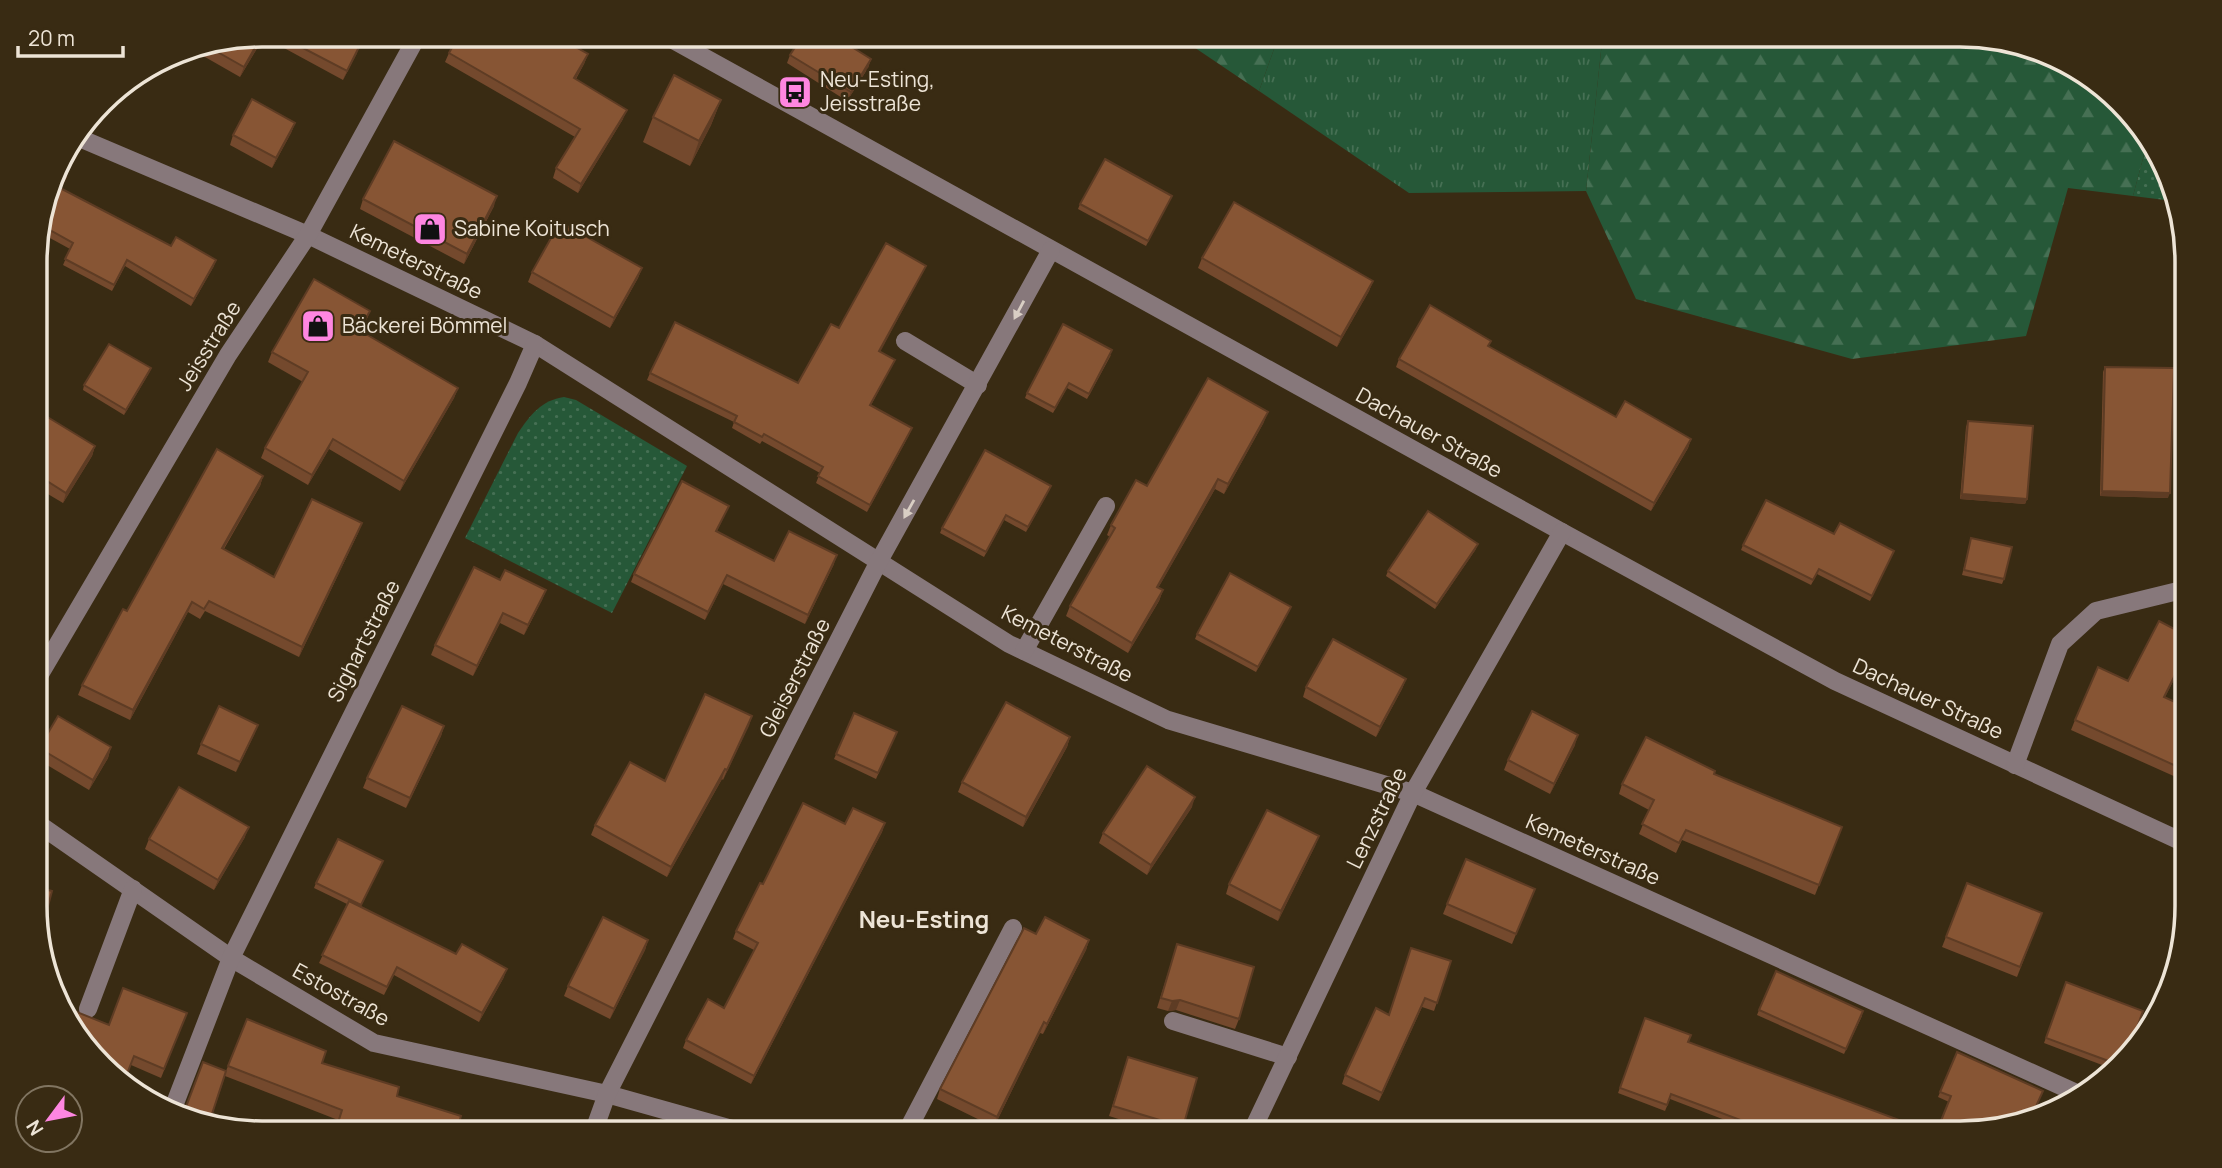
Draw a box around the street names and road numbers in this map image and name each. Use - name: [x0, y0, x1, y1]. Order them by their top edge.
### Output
- street label: Kemeterstraße: [346, 217, 487, 305]
- street label: Jeisstraße: [170, 295, 247, 396]
- street label: Dachauer Straße: [1351, 380, 1508, 484]
- street label: Sighartstraße: [320, 575, 406, 706]
- street label: Kemeterstraße: [997, 598, 1138, 688]
- street label: Gleiserstraße: [752, 613, 836, 742]
- street label: Dachauer Straße: [1849, 651, 2008, 745]
- street label: Lenzstraße: [1340, 762, 1413, 873]
- street label: Kemeterstraße: [1522, 807, 1665, 891]
- street label: Estostraße: [288, 956, 395, 1032]

